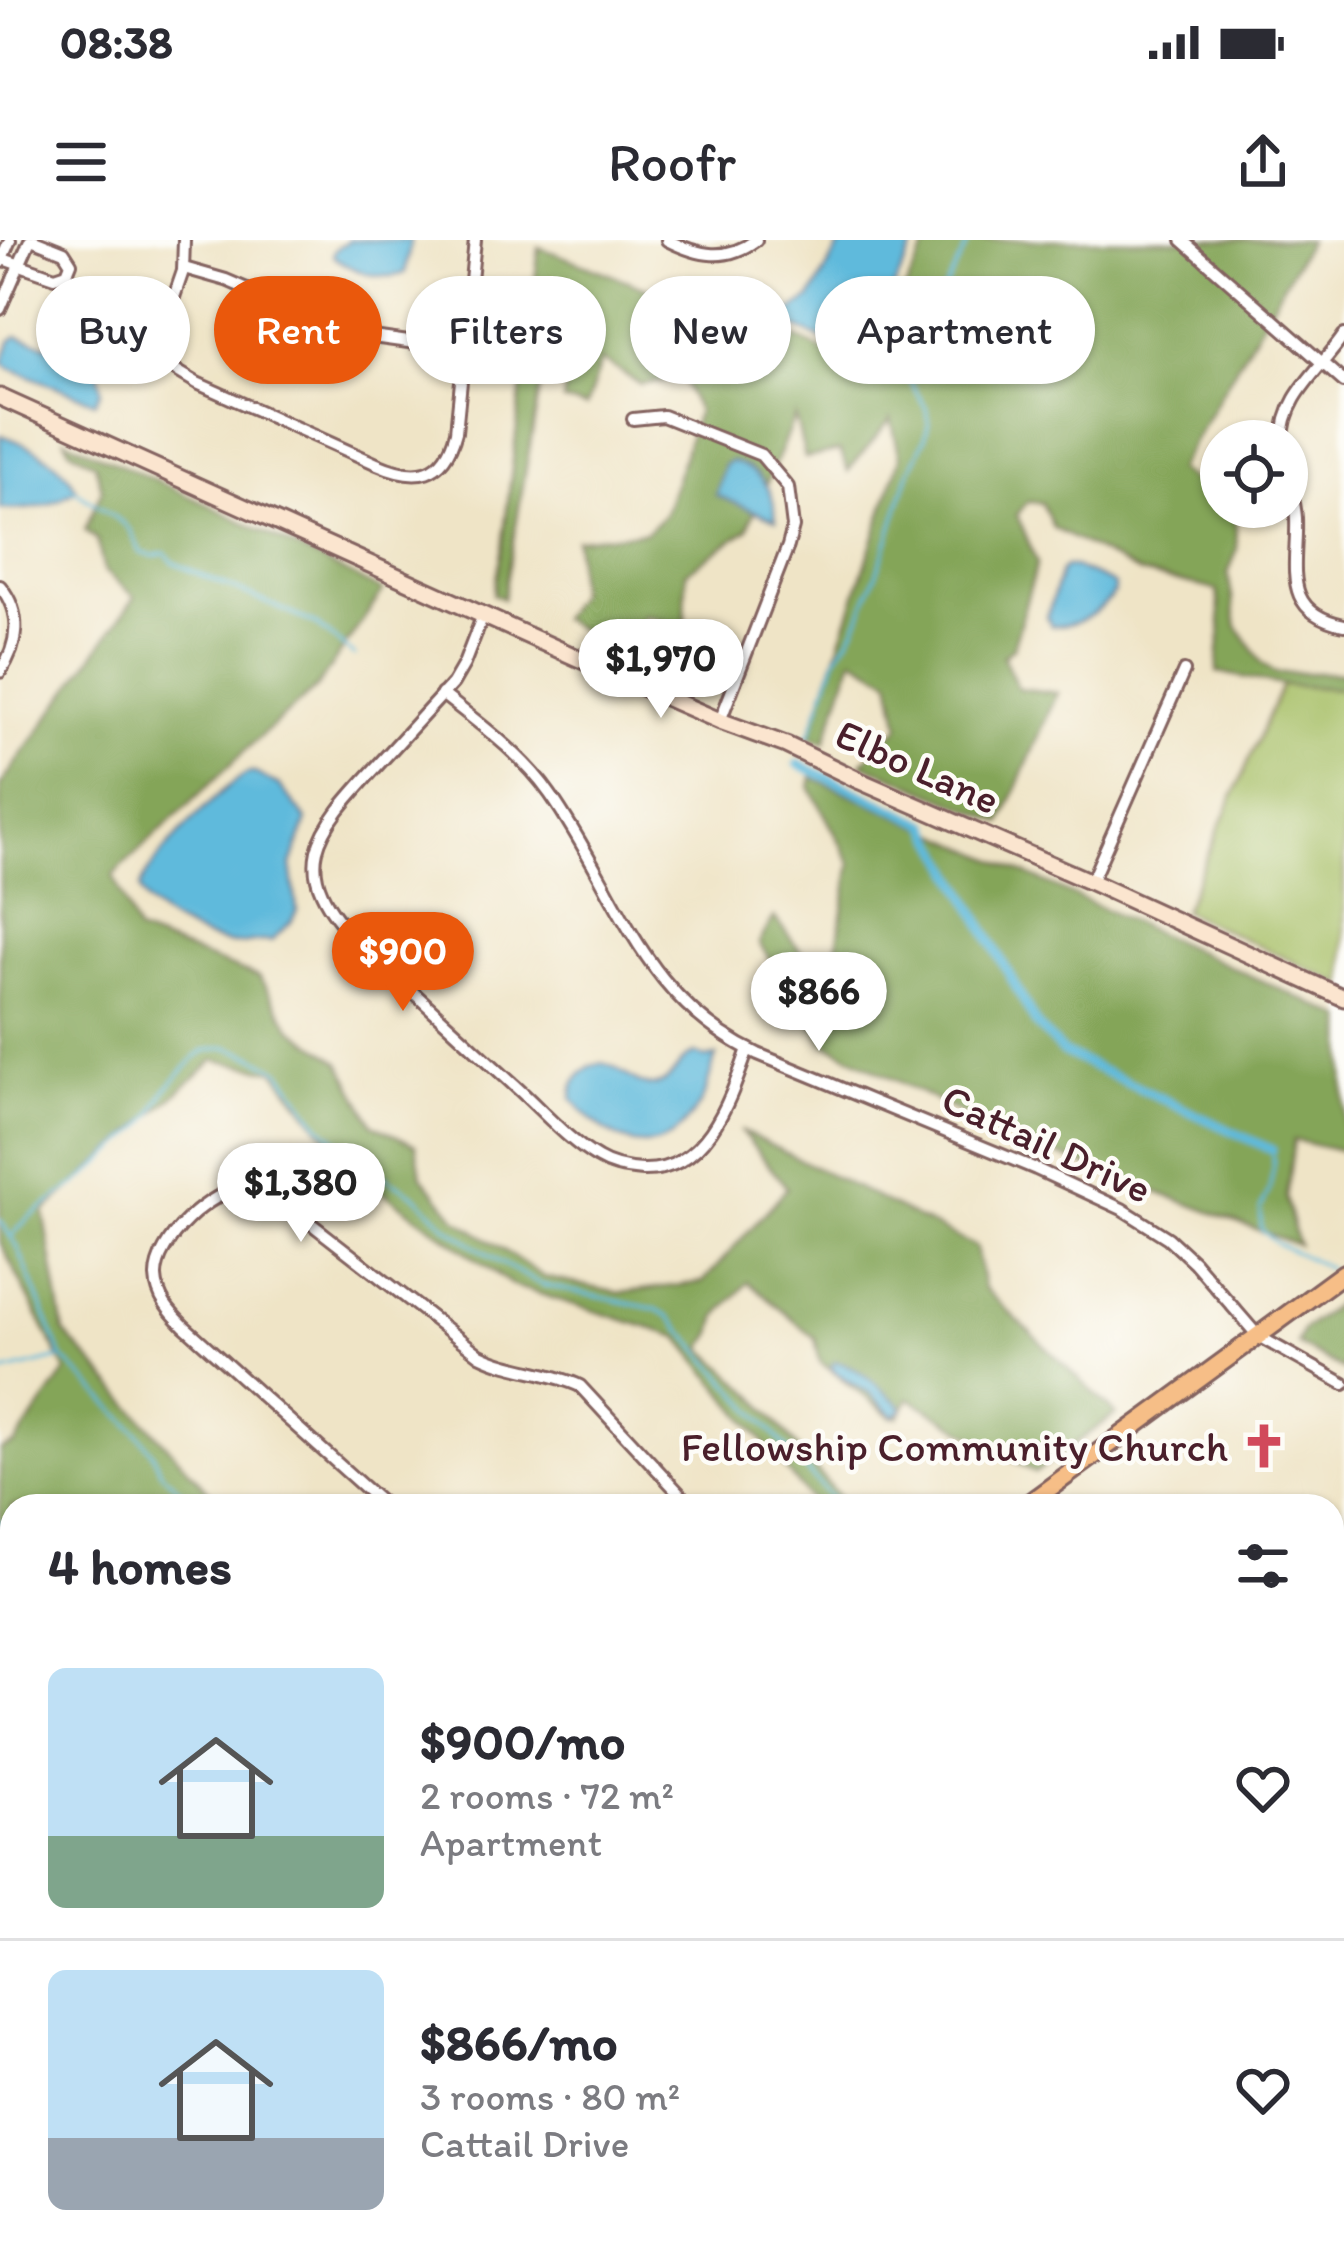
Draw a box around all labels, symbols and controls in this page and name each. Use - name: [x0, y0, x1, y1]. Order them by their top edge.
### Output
- text: 08:38: [60, 15, 173, 69]
- icon: menu: [48, 129, 114, 195]
- icon: share: [1230, 129, 1296, 195]
- text: Roofr: [608, 130, 736, 195]
- chip: Buy: [36, 276, 190, 384]
- chip: Rent: [214, 276, 382, 384]
- chip: Filters: [406, 276, 606, 384]
- chip: New: [630, 276, 791, 384]
- chip: Apartment: [815, 276, 1095, 384]
- map controls: [1200, 420, 1308, 528]
- button: locate: [1200, 420, 1308, 528]
- pin: $1,970: [563, 619, 759, 721]
- text: $1,970: [606, 634, 716, 681]
- street label: Elbo Lane: [828, 708, 1008, 825]
- pin: $900: [332, 912, 474, 1014]
- text: $900: [359, 927, 447, 974]
- pin: $866: [748, 952, 890, 1054]
- text: $866: [778, 967, 860, 1014]
- street label: Cattail Drive: [934, 1073, 1160, 1214]
- pin: $1,380: [203, 1143, 399, 1245]
- text: $1,380: [244, 1158, 358, 1205]
- place label: Fellowship Community Church: [681, 1421, 1228, 1472]
- church icon: Fellowship Community Church: [1239, 1421, 1289, 1471]
- icon: filters: [1230, 1533, 1296, 1599]
- text: 4 homes: [48, 1536, 232, 1597]
- text: $900/mo: [420, 1711, 626, 1772]
- icon: home: [144, 1716, 288, 1860]
- icon: heart: [1230, 1755, 1296, 1821]
- text: 2 rooms · 72 m²: [420, 1772, 674, 1819]
- text: Apartment: [420, 1819, 602, 1866]
- text: $866/mo: [420, 2012, 618, 2073]
- icon: home: [144, 2018, 288, 2162]
- icon: heart: [1230, 2057, 1296, 2123]
- text: 3 rooms · 80 m²: [420, 2073, 680, 2120]
- text: Cattail Drive: [420, 2120, 629, 2167]

